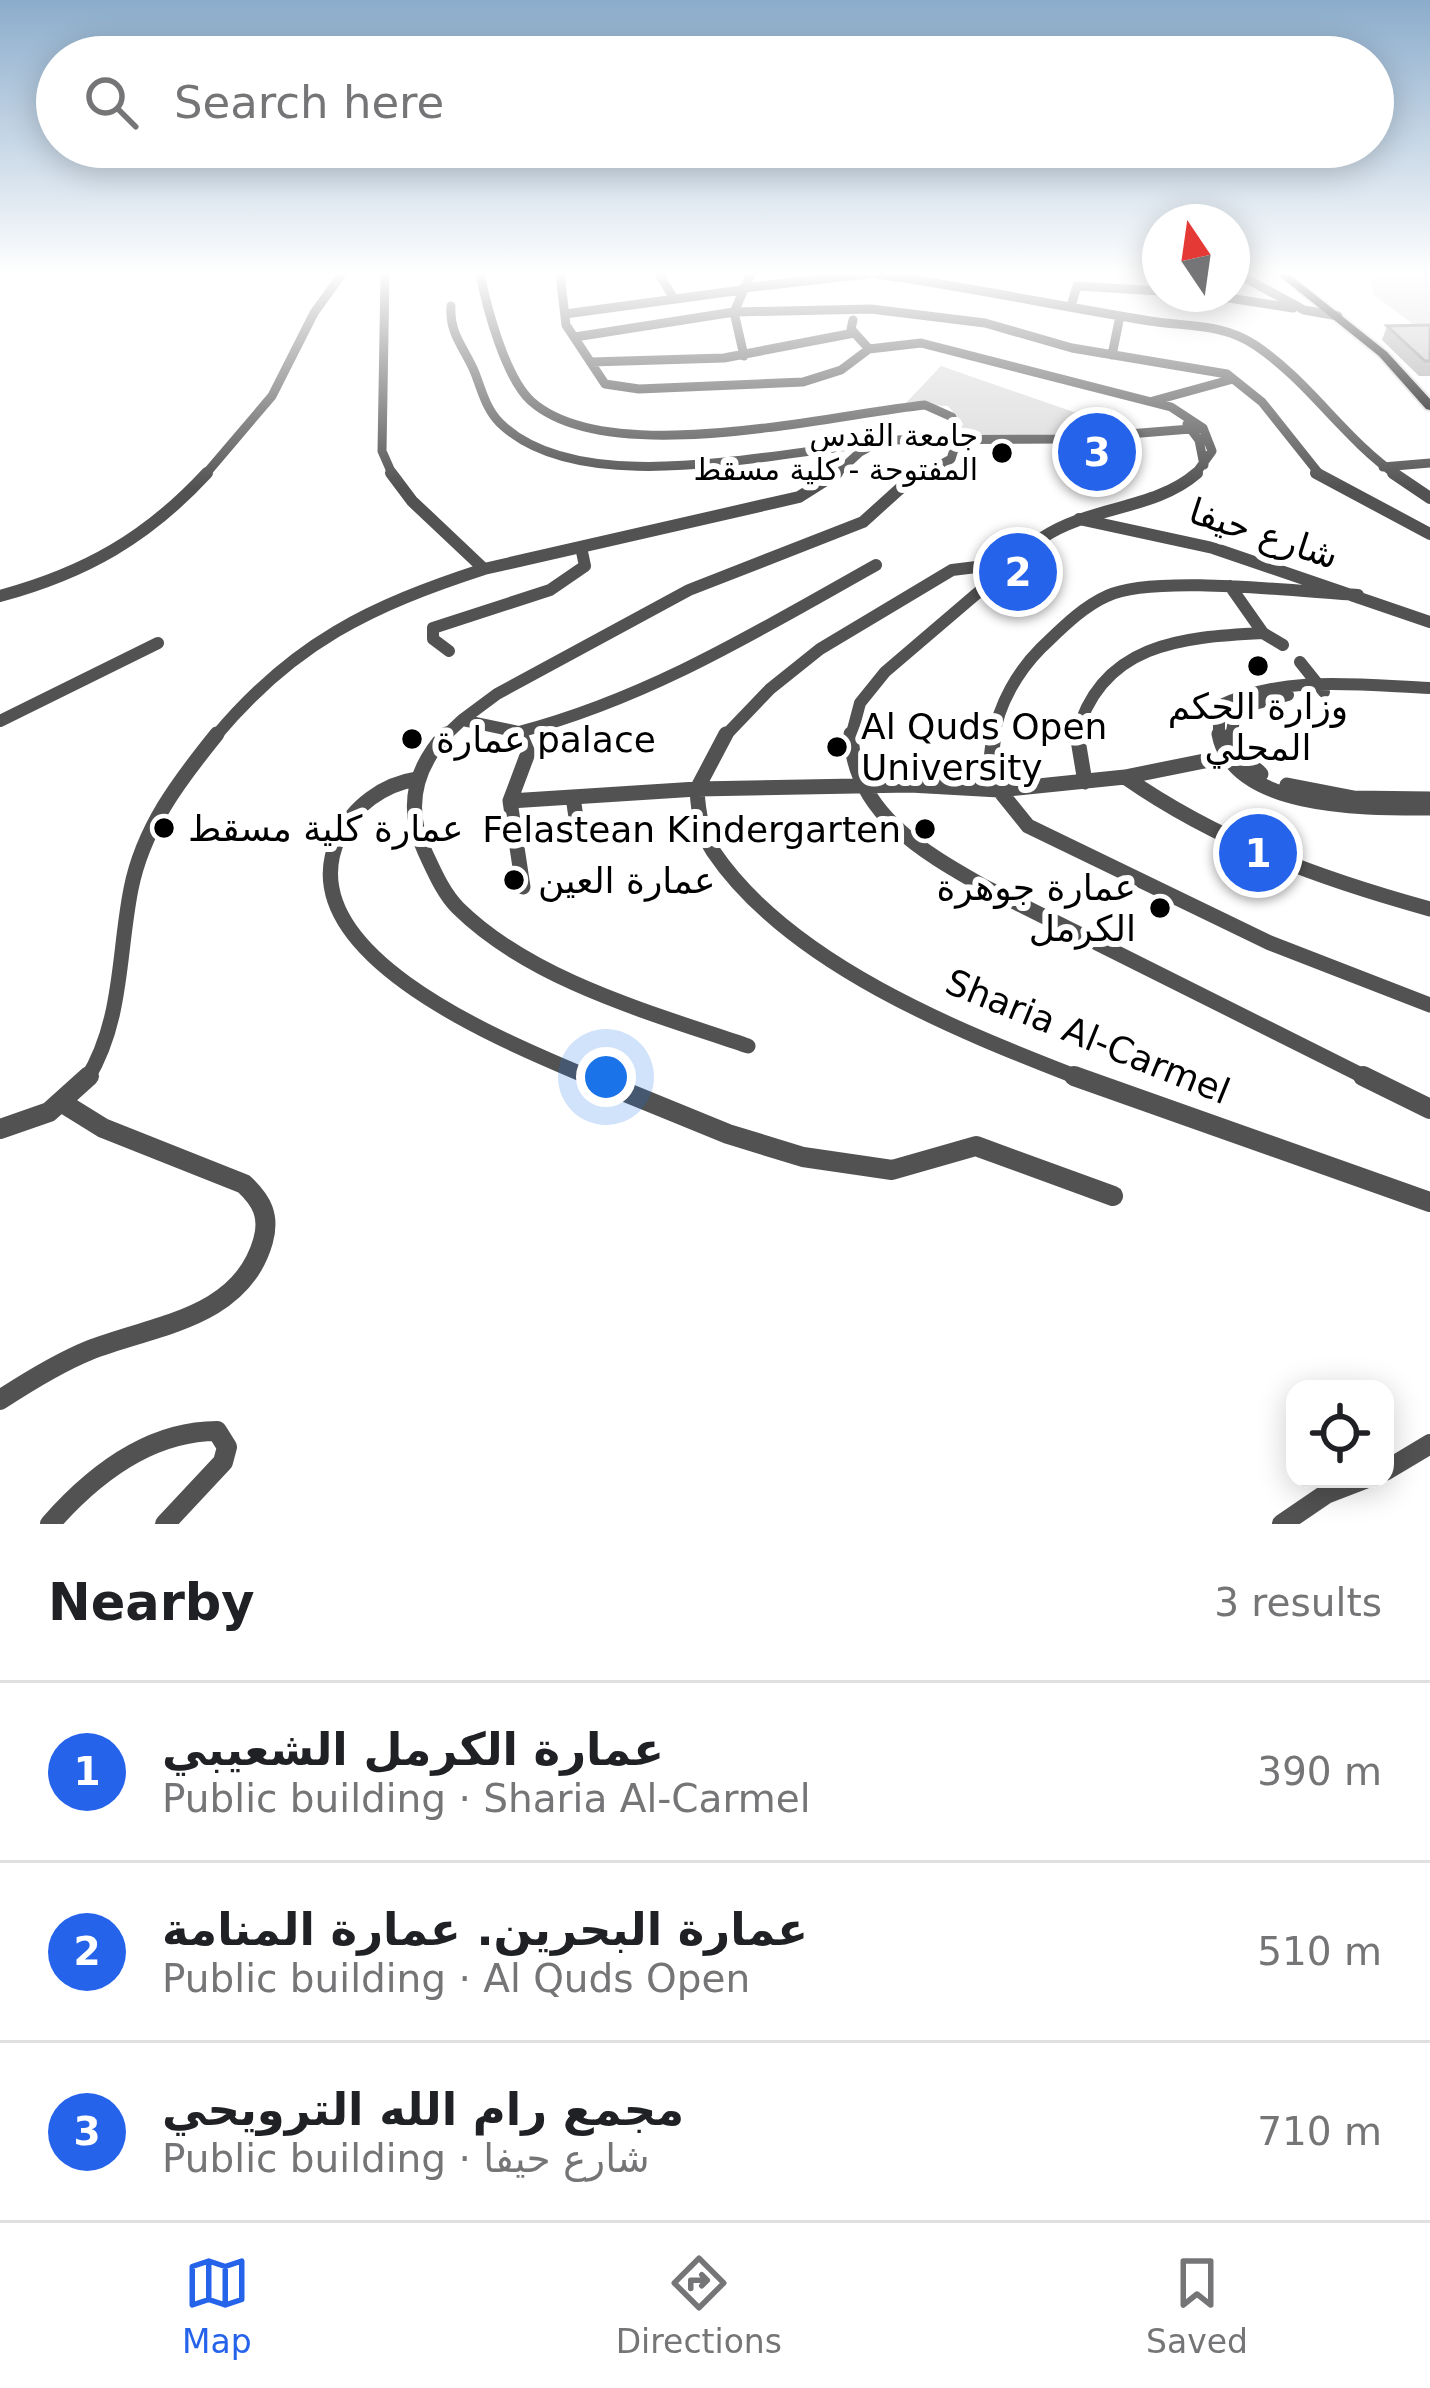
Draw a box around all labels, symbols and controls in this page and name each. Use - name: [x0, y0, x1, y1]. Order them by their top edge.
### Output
- search box: [36, 36, 1394, 168]
- icon: search: [78, 69, 144, 135]
- text: Search here: [174, 76, 444, 129]
- north arrow: [1142, 204, 1250, 312]
- pin: 3: [1058, 407, 1136, 497]
- place label: جامعة القدس المفتوحة - كلية مسقط: [694, 418, 978, 487]
- marker: جامعة القدس المفتوحة - كلية مسقط: [989, 440, 1015, 466]
- street label: شارع حيفا: [1184, 490, 1343, 578]
- pin: 2: [979, 527, 1057, 617]
- marker: وزارة الحكم المحلي: [1245, 653, 1271, 679]
- place label: وزارة الحكم المحلي: [1168, 686, 1348, 769]
- place label: Al Quds Open University: [861, 706, 1107, 788]
- place label: عمارة palace: [436, 719, 656, 761]
- marker: عمارة palace: [399, 726, 425, 752]
- marker: Al Quds Open University: [824, 734, 850, 760]
- place label: عمارة كلية مسقط: [188, 808, 463, 850]
- pin: 1: [1219, 808, 1297, 898]
- place label: Felastean Kindergarten: [482, 809, 901, 850]
- marker: عمارة كلية مسقط: [151, 815, 177, 841]
- marker: Felastean Kindergarten: [912, 816, 938, 842]
- place label: عمارة العين: [538, 860, 716, 902]
- marker: عمارة العين: [501, 867, 527, 893]
- place label: عمارة جوهرة الكرمل: [936, 867, 1136, 950]
- marker: عمارة جوهرة الكرمل: [1147, 895, 1173, 921]
- street label: Sharia Al-Carmel: [940, 961, 1236, 1112]
- your location: [576, 1047, 636, 1107]
- map controls: [1286, 1380, 1394, 1488]
- button: locate: [1286, 1380, 1394, 1488]
- text: Nearby: [48, 1573, 255, 1632]
- text: 3 results: [1214, 1580, 1382, 1625]
- text: عمارة الكرمل الشعيبي: [162, 1723, 664, 1776]
- text: 1: [73, 1749, 101, 1794]
- text: 390 m: [1257, 1749, 1382, 1794]
- text: Public building · Sharia Al-Carmel: [162, 1776, 811, 1821]
- text: عمارة البحرين. عمارة المنامة: [162, 1903, 808, 1956]
- text: 2: [73, 1929, 101, 1974]
- text: 510 m: [1257, 1929, 1382, 1974]
- text: Public building · Al Quds Open: [162, 1956, 750, 2001]
- text: مجمع رام الله الترويحي: [162, 2083, 684, 2136]
- text: 3: [73, 2109, 101, 2154]
- text: 710 m: [1257, 2109, 1382, 2154]
- text: Public building · شارع حيفا: [162, 2136, 650, 2181]
- tab: Map: [182, 2250, 252, 2361]
- tab: Directions: [616, 2250, 782, 2361]
- tab: Saved: [1146, 2250, 1248, 2361]

